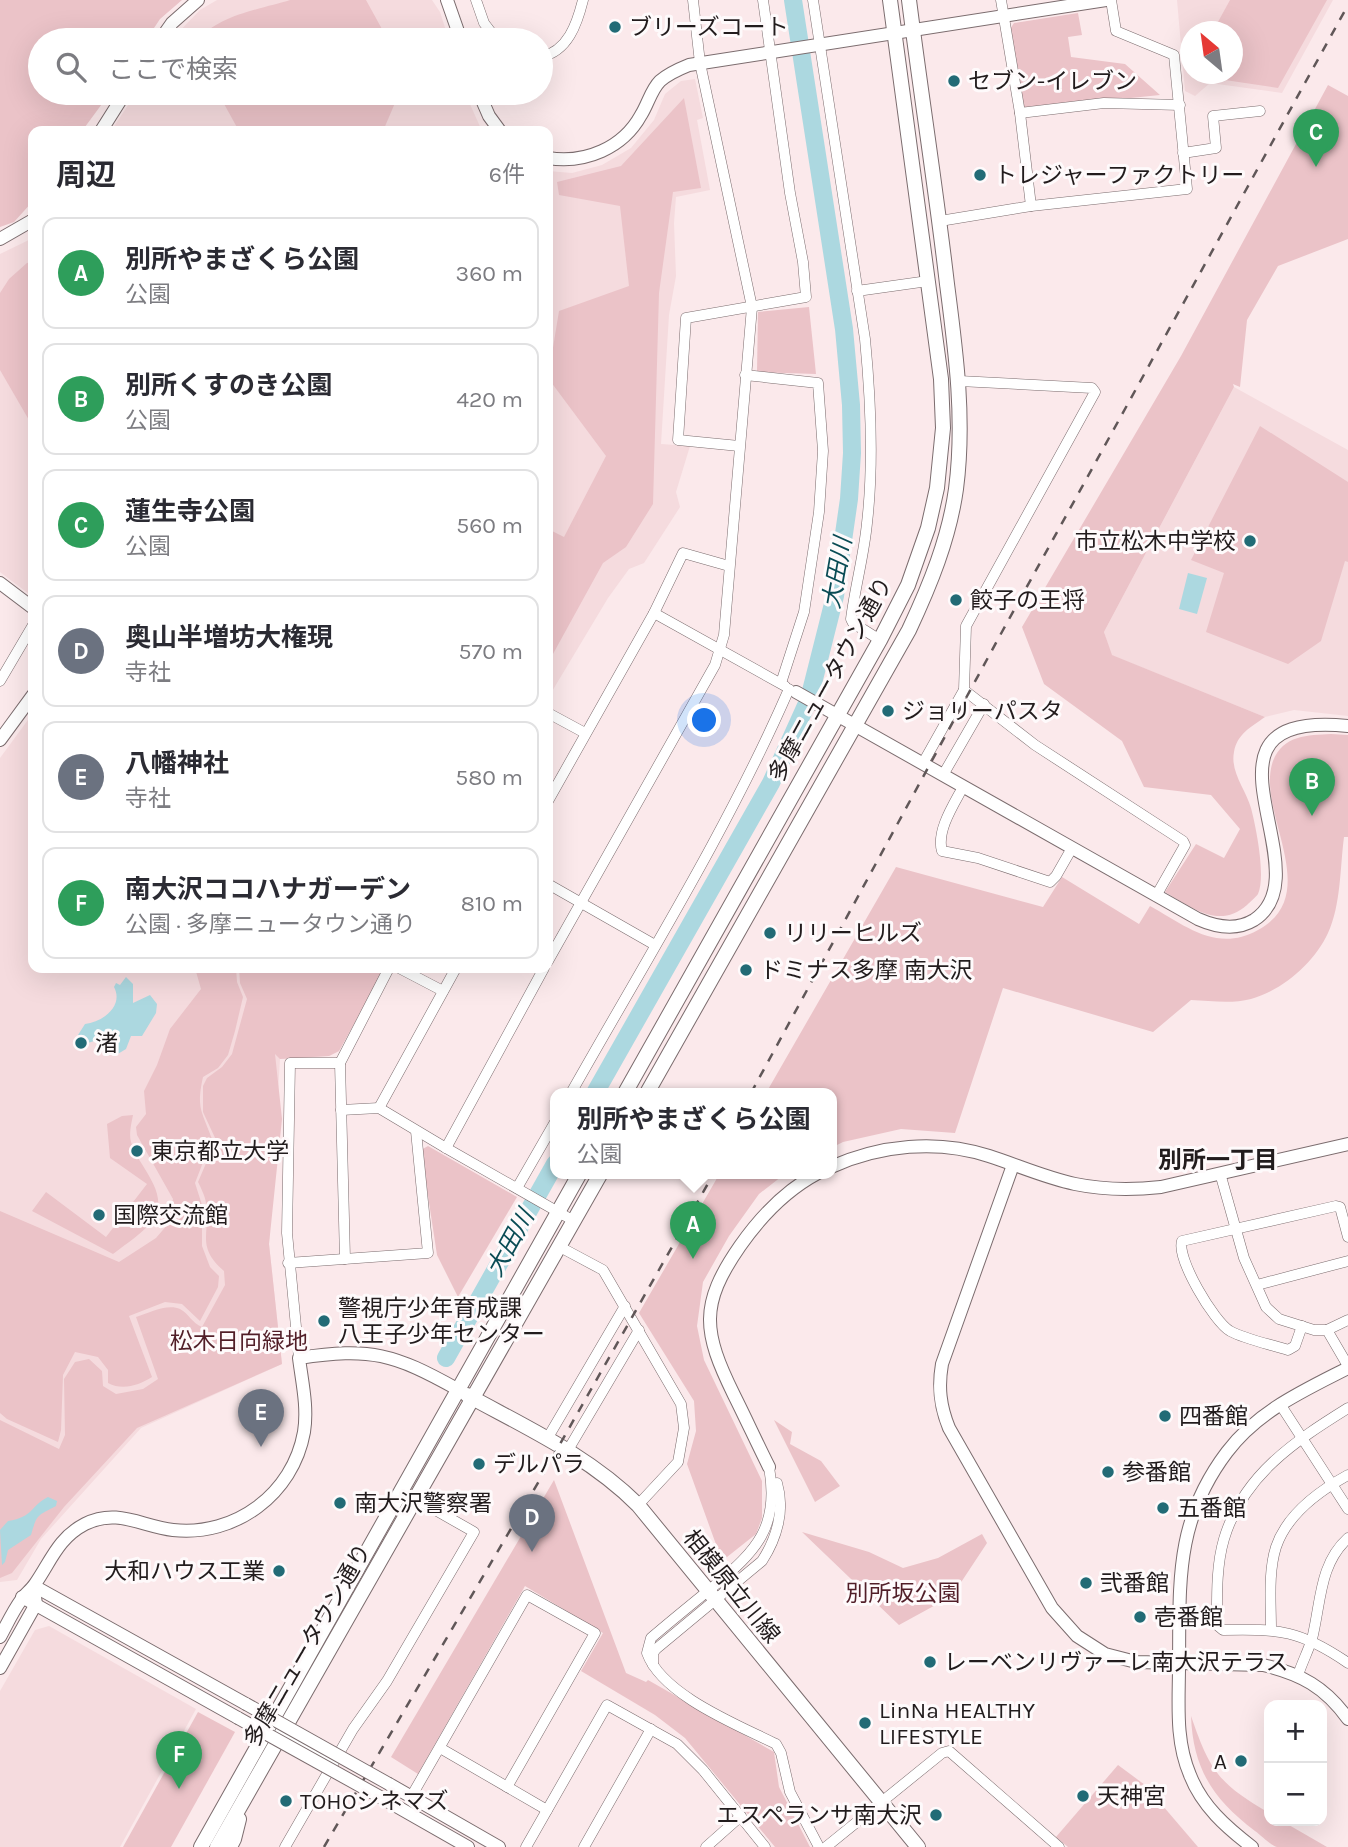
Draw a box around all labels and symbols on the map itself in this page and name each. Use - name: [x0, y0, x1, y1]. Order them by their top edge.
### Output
- place label: ブリーズコート: [629, 14, 789, 41]
- marker: ブリーズコート: [607, 19, 623, 35]
- north arrow: [1180, 21, 1243, 84]
- place label: セブン-イレブン: [968, 68, 1137, 95]
- marker: セブン-イレブン: [946, 73, 962, 89]
- pin: C: [1293, 109, 1339, 167]
- place label: トレジャーファクトリー: [994, 162, 1244, 189]
- marker: トレジャーファクトリー: [972, 167, 988, 183]
- place label: 市立松木中学校: [1075, 528, 1236, 555]
- water label: 大田川: [817, 532, 858, 611]
- marker: 市立松木中学校: [1242, 533, 1258, 549]
- street label: 多摩ニュータウン通り: [763, 572, 898, 786]
- place label: 餃子の王将: [970, 587, 1085, 614]
- marker: 餃子の王将: [948, 592, 964, 608]
- place label: ジョリーパスタ: [902, 698, 1063, 725]
- your location: [687, 703, 721, 737]
- marker: ジョリーパスタ: [880, 703, 896, 719]
- pin: B: [1289, 758, 1335, 816]
- place label: リリーヒルズ: [784, 920, 922, 947]
- marker: リリーヒルズ: [762, 925, 778, 941]
- place label: ドミナス多摩 南大沢: [760, 957, 972, 984]
- marker: ドミナス多摩 南大沢: [738, 962, 754, 978]
- place label: 渚: [95, 1030, 118, 1057]
- marker: 渚: [73, 1035, 89, 1051]
- place label: 東京都立大学: [151, 1138, 289, 1165]
- marker: 東京都立大学: [129, 1143, 145, 1159]
- district label: 別所一丁目: [1158, 1146, 1278, 1174]
- pin: A: [670, 1201, 716, 1259]
- place label: 国際交流館: [113, 1202, 228, 1229]
- water label: 大田川: [480, 1202, 541, 1281]
- marker: 国際交流館: [91, 1207, 107, 1223]
- place label: 警視庁少年育成課 八王子少年センター: [338, 1295, 545, 1348]
- marker: 警視庁少年育成課 八王子少年センター: [316, 1313, 332, 1329]
- park label: 松木日向緑地: [170, 1328, 308, 1355]
- pin: E: [238, 1389, 284, 1447]
- place label: 四番館: [1179, 1403, 1248, 1430]
- marker: 四番館: [1157, 1408, 1173, 1424]
- place label: デルパラ: [493, 1451, 585, 1478]
- marker: デルパラ: [471, 1456, 487, 1472]
- place label: 参番館: [1122, 1459, 1191, 1486]
- marker: 参番館: [1100, 1464, 1116, 1480]
- place label: 南大沢警察署: [354, 1490, 492, 1517]
- pin: D: [509, 1494, 555, 1552]
- marker: 南大沢警察署: [332, 1495, 348, 1511]
- place label: 五番館: [1177, 1495, 1246, 1522]
- marker: 五番館: [1155, 1500, 1171, 1516]
- street label: 相模原立川線: [678, 1524, 786, 1648]
- street label: 多摩ニュータウン通り: [238, 1539, 377, 1752]
- place label: 大和ハウス工業: [104, 1558, 265, 1585]
- marker: 大和ハウス工業: [271, 1563, 287, 1579]
- place label: 弐番館: [1100, 1570, 1169, 1597]
- marker: 弐番館: [1078, 1575, 1094, 1591]
- park label: 別所坂公園: [846, 1580, 961, 1607]
- place label: 壱番館: [1154, 1604, 1223, 1631]
- marker: 壱番館: [1132, 1609, 1148, 1625]
- place label: レーベンリヴァーレ南大沢テラス: [944, 1649, 1289, 1676]
- marker: レーベンリヴァーレ南大沢テラス: [922, 1654, 938, 1670]
- place label: LinNa HEALTHY LIFESTYLE: [879, 1697, 1035, 1750]
- marker: LinNa HEALTHY LIFESTYLE: [857, 1715, 873, 1731]
- pin: F: [156, 1731, 202, 1789]
- place label: A: [1214, 1748, 1227, 1775]
- marker: A: [1233, 1753, 1249, 1769]
- place label: 天神宮: [1097, 1783, 1166, 1810]
- place label: TOHOシネマズ: [300, 1788, 449, 1815]
- marker: 天神宮: [1075, 1788, 1091, 1804]
- marker: TOHOシネマズ: [278, 1793, 294, 1809]
- place label: エスペランサ南大沢: [717, 1802, 922, 1829]
- marker: エスペランサ南大沢: [928, 1807, 944, 1823]

